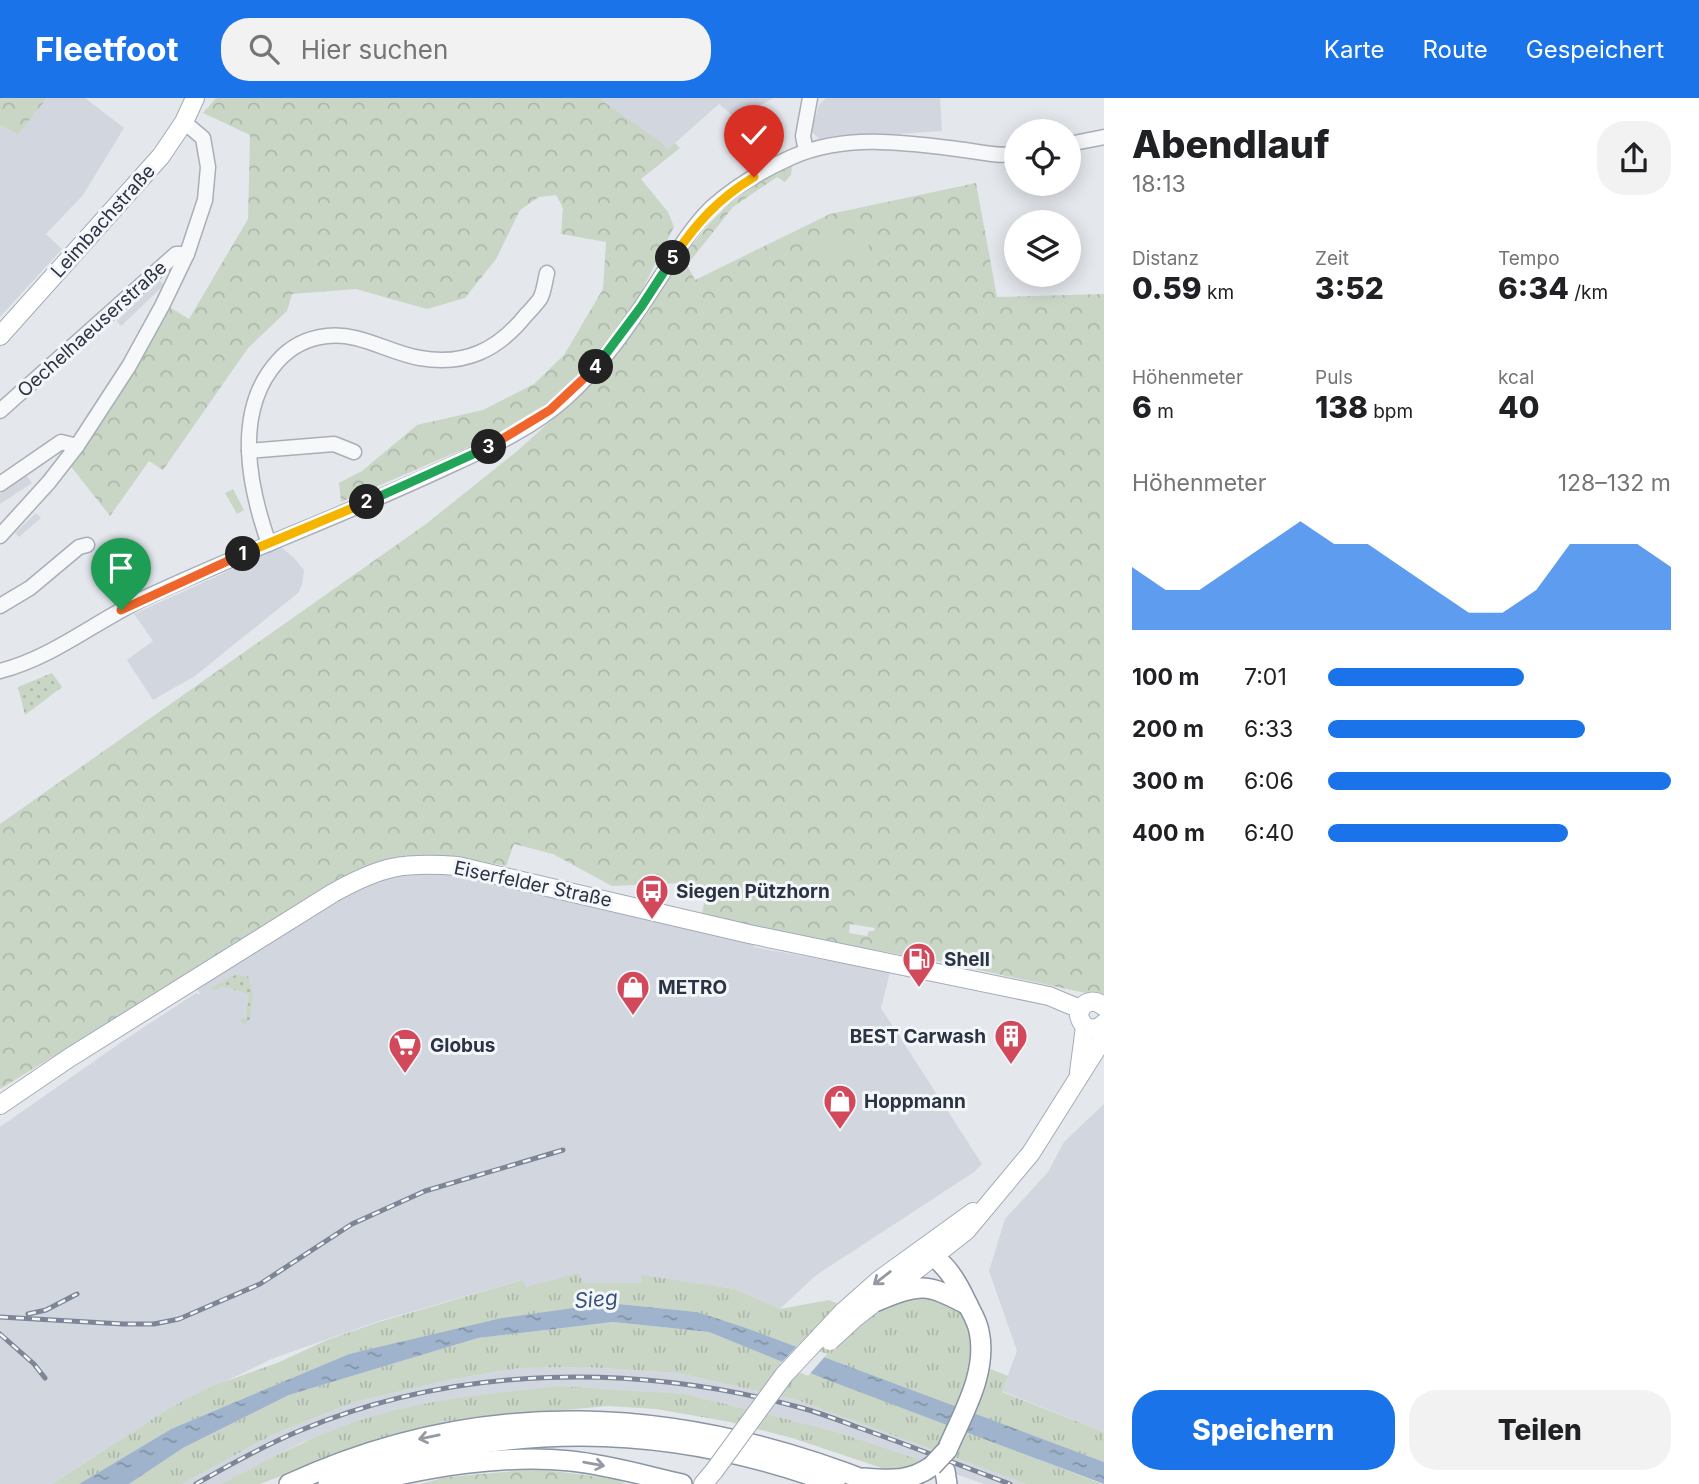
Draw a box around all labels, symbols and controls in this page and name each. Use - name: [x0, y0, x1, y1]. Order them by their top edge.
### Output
- search box: [221, 18, 711, 81]
- text: Fleetfoot: [35, 29, 179, 69]
- icon: search: [245, 30, 283, 68]
- text: Hier suchen: [301, 34, 448, 65]
- text: Karte: [1324, 35, 1384, 64]
- text: Route: [1422, 35, 1488, 64]
- text: Gespeichert: [1526, 35, 1664, 64]
- pin: [724, 105, 784, 177]
- icon: check: [735, 116, 773, 154]
- map controls: [1004, 119, 1081, 287]
- button: locate: [1004, 119, 1081, 196]
- text: Abendlauf: [1132, 121, 1330, 167]
- button: share: [1597, 121, 1671, 195]
- street label: Leimbachstraße: [46, 160, 160, 282]
- text: 18:13: [1132, 170, 1186, 198]
- button: layers: [1004, 210, 1081, 287]
- pin: 5: [656, 240, 690, 276]
- text: 5: [666, 246, 679, 269]
- text: Distanz: [1132, 247, 1199, 270]
- text: Zeit: [1315, 247, 1349, 270]
- text: Tempo: [1498, 247, 1560, 270]
- street label: Oechelhaeuserstraße: [13, 256, 171, 402]
- text: 0.59: [1132, 270, 1202, 306]
- text: 3:52: [1315, 270, 1384, 306]
- text: 6:34: [1498, 270, 1569, 306]
- text: km: [1202, 281, 1234, 304]
- text: /km: [1569, 281, 1608, 304]
- pin: 4: [578, 350, 614, 384]
- text: 4: [589, 355, 602, 378]
- text: Höhenmeter: [1132, 366, 1243, 389]
- text: Puls: [1315, 366, 1353, 389]
- text: kcal: [1498, 366, 1534, 389]
- text: 6: [1132, 389, 1152, 425]
- text: 138: [1315, 389, 1368, 425]
- text: 40: [1498, 389, 1539, 425]
- text: m: [1152, 400, 1174, 423]
- text: bpm: [1368, 400, 1413, 423]
- pin: 3: [472, 430, 506, 464]
- text: 3: [482, 435, 495, 458]
- text: Höhenmeter: [1132, 469, 1266, 497]
- text: 128–132 m: [1558, 469, 1671, 497]
- pin: 2: [350, 484, 384, 520]
- text: 2: [361, 490, 372, 513]
- pin: 1: [226, 536, 260, 572]
- pin: [91, 538, 151, 610]
- text: 1: [238, 542, 247, 565]
- icon: arrive: [102, 549, 140, 587]
- text: 100 m: [1132, 663, 1199, 691]
- text: 7:01: [1244, 663, 1287, 691]
- text: 200 m: [1132, 715, 1204, 743]
- text: 6:33: [1244, 715, 1293, 743]
- text: 300 m: [1132, 767, 1204, 795]
- text: 6:06: [1244, 767, 1294, 795]
- text: 400 m: [1132, 819, 1205, 847]
- text: 6:40: [1244, 819, 1294, 847]
- street label: Eiserfelder Straße: [452, 856, 614, 912]
- bus stop icon: Siegen Pützhorn: [633, 872, 671, 921]
- place label: Siegen Pützhorn: [676, 880, 830, 903]
- fuel station icon: Shell: [900, 940, 938, 989]
- place label: Shell: [944, 948, 990, 971]
- shop icon: METRO: [614, 968, 652, 1017]
- place label: METRO: [658, 976, 727, 999]
- building icon: BEST Carwash: [992, 1017, 1030, 1066]
- place label: BEST Carwash: [850, 1025, 986, 1048]
- supermarket icon: Globus: [386, 1026, 424, 1075]
- place label: Globus: [430, 1034, 496, 1057]
- shop icon: Hoppmann: [821, 1082, 859, 1131]
- place label: Hoppmann: [864, 1090, 966, 1113]
- one-way arrow: [874, 1270, 892, 1285]
- water label: Sieg: [573, 1285, 619, 1313]
- button: Speichern: [1132, 1390, 1395, 1470]
- button: Teilen: [1409, 1390, 1671, 1470]
- one-way arrow: [418, 1430, 441, 1444]
- one-way arrow: [582, 1458, 605, 1471]

